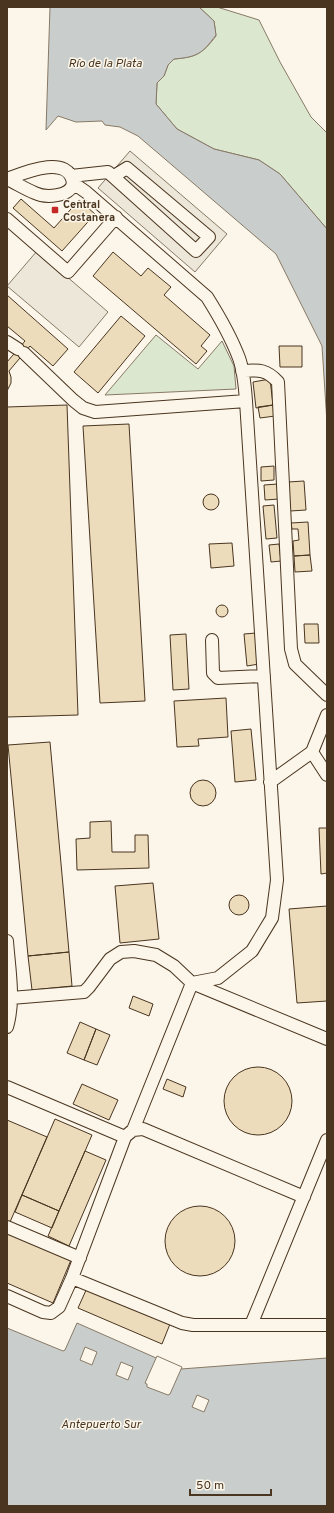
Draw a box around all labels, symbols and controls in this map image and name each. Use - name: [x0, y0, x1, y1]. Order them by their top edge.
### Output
- water label: Río de la Plata: [68, 56, 143, 72]
- place label: Central Costanera: [63, 198, 115, 225]
- marker: Central Costanera: [50, 205, 60, 215]
- water label: Antepuerto Sur: [61, 1417, 142, 1433]
- scale bar: [190, 1471, 271, 1497]
- text: 50 m: [196, 1478, 224, 1494]

